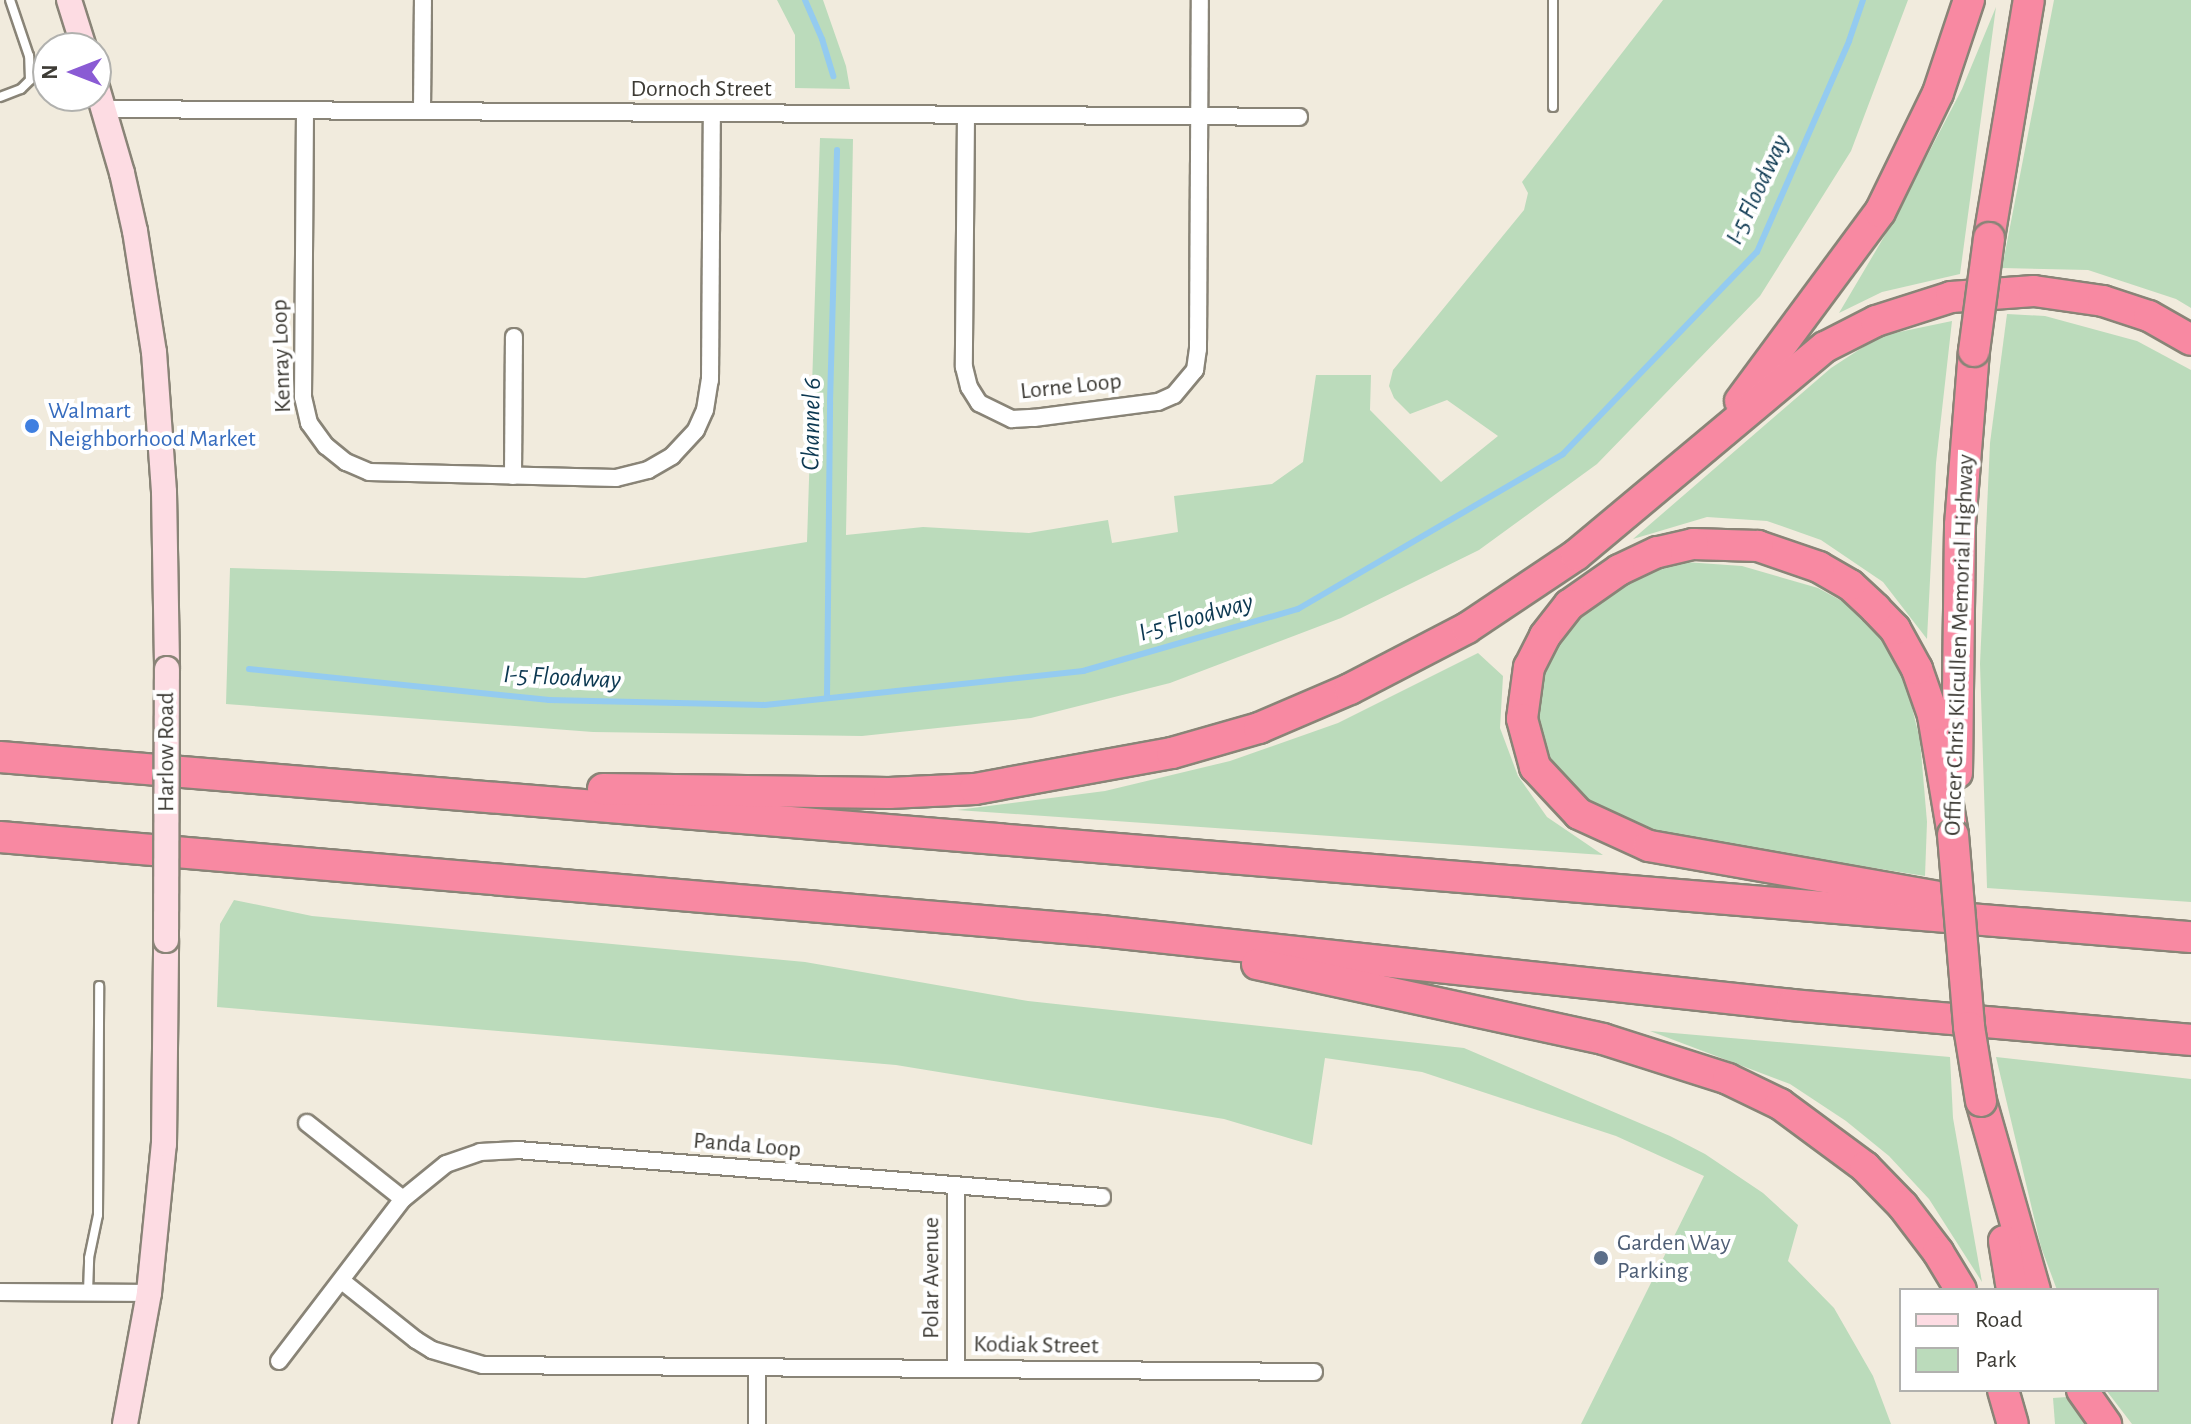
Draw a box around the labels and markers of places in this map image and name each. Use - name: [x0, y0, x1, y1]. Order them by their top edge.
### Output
- place label: Walmart Neighborhood Market: [48, 398, 256, 454]
- marker: Walmart Neighborhood Market: [23, 417, 41, 435]
- place label: Garden Way Parking: [1617, 1230, 1731, 1286]
- marker: Garden Way Parking: [1592, 1249, 1610, 1267]

